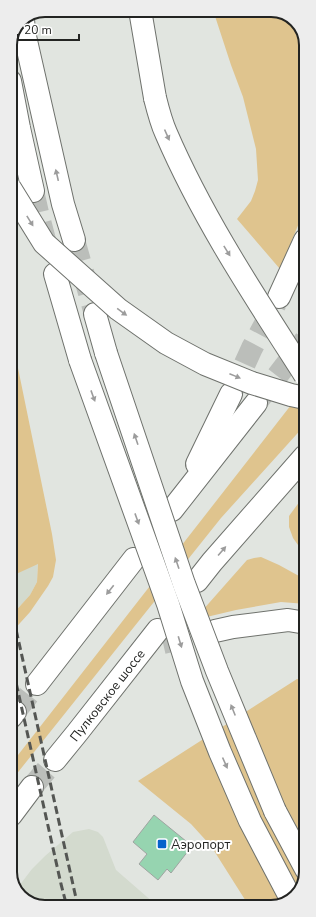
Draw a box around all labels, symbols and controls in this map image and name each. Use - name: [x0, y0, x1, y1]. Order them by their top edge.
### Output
- scale bar: [18, 16, 79, 42]
- text: 20 m: [24, 22, 52, 38]
- one-way arrow: [164, 130, 170, 141]
- one-way arrow: [54, 169, 60, 181]
- one-way arrow: [27, 215, 34, 227]
- one-way arrow: [223, 246, 231, 256]
- one-way arrow: [117, 308, 127, 316]
- one-way arrow: [229, 373, 241, 379]
- one-way arrow: [91, 391, 97, 403]
- one-way arrow: [132, 433, 138, 445]
- one-way arrow: [135, 513, 141, 525]
- one-way arrow: [217, 546, 226, 555]
- one-way arrow: [174, 556, 180, 568]
- one-way arrow: [106, 584, 114, 595]
- one-way arrow: [177, 636, 183, 648]
- street label: Пулковское шоссе: [66, 646, 150, 746]
- one-way arrow: [230, 704, 236, 716]
- one-way arrow: [222, 758, 228, 769]
- place label: Аэропорт: [171, 836, 231, 854]
- marker: Аэропорт: [156, 838, 168, 850]

